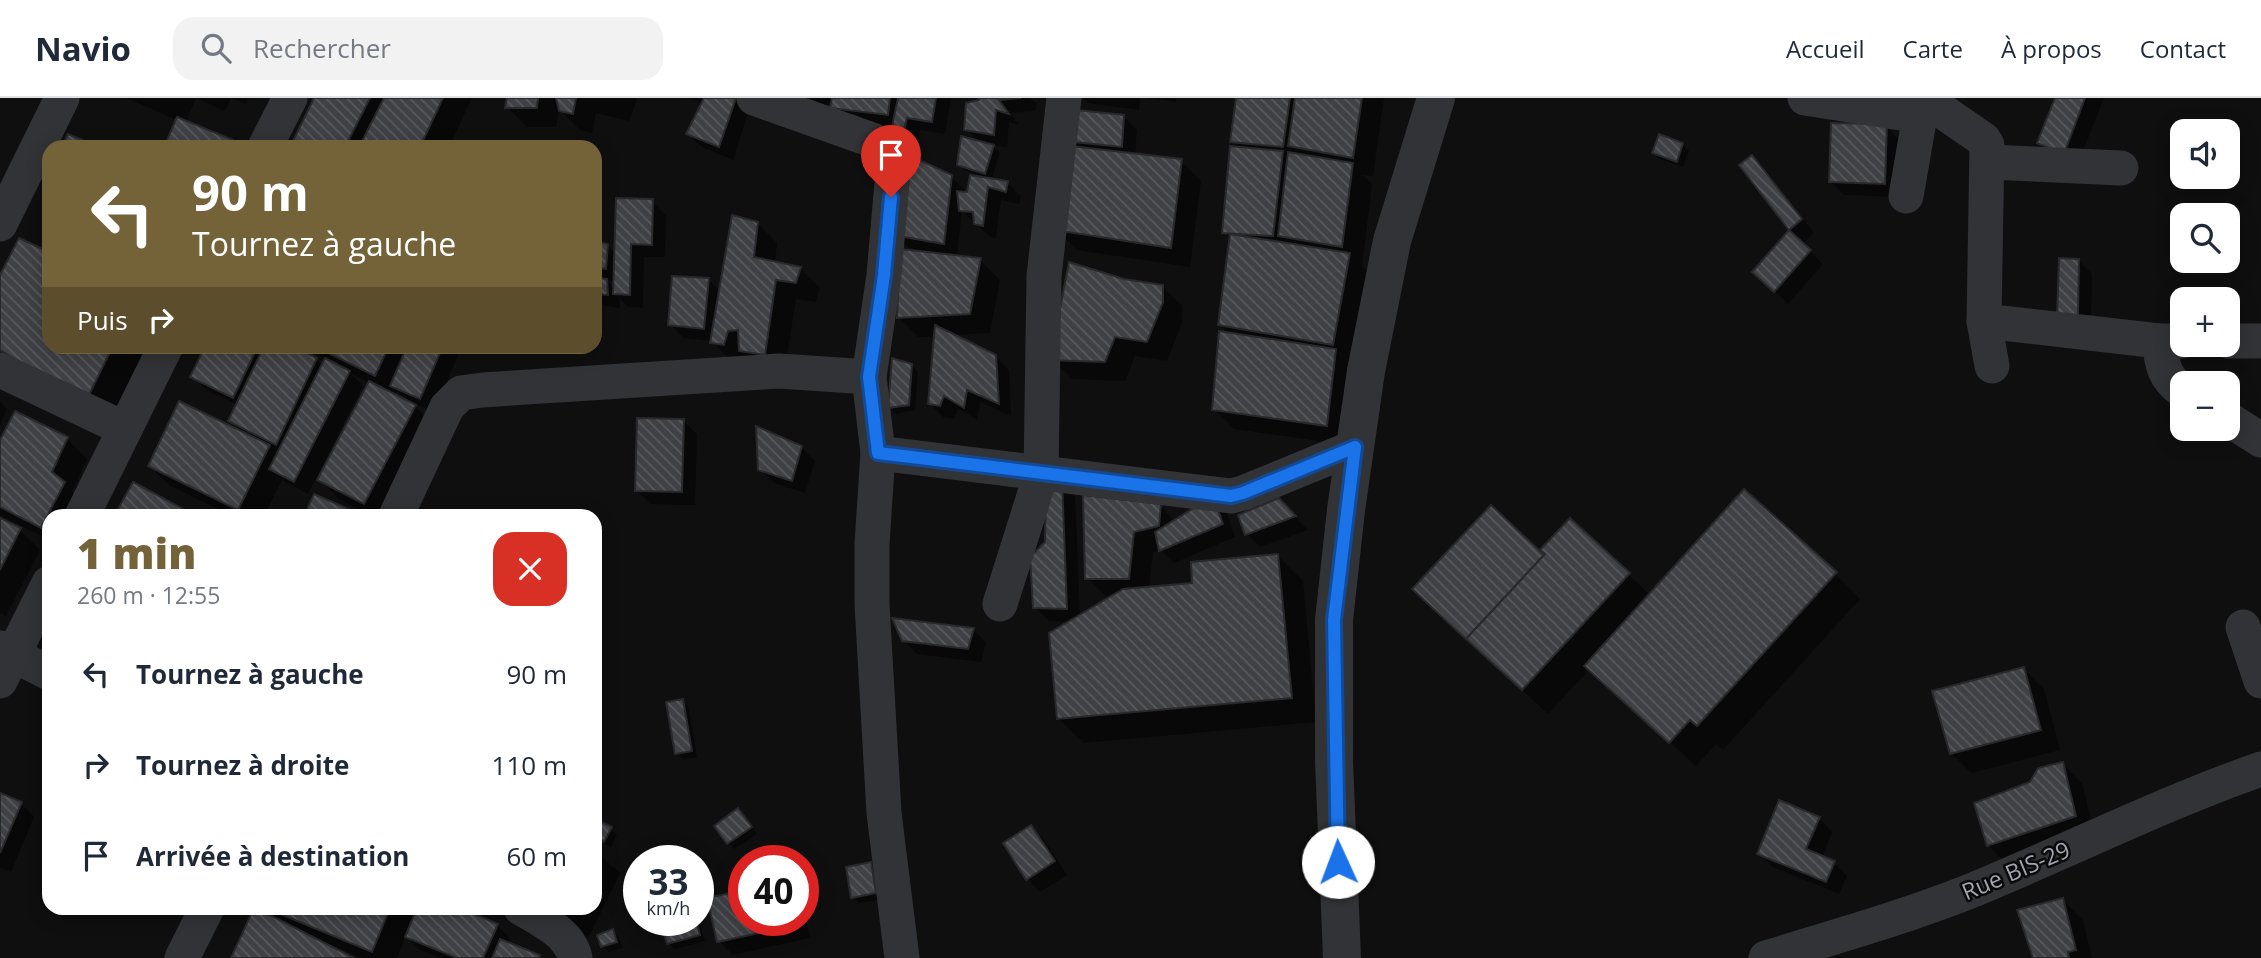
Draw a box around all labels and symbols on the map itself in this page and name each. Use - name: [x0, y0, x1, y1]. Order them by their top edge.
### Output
- pin: [861, 125, 921, 197]
- position arrow: [1301, 825, 1375, 899]
- street label: Rue BIS-29: [1957, 833, 2075, 907]
- speed limit sign: 40: [728, 845, 819, 936]

